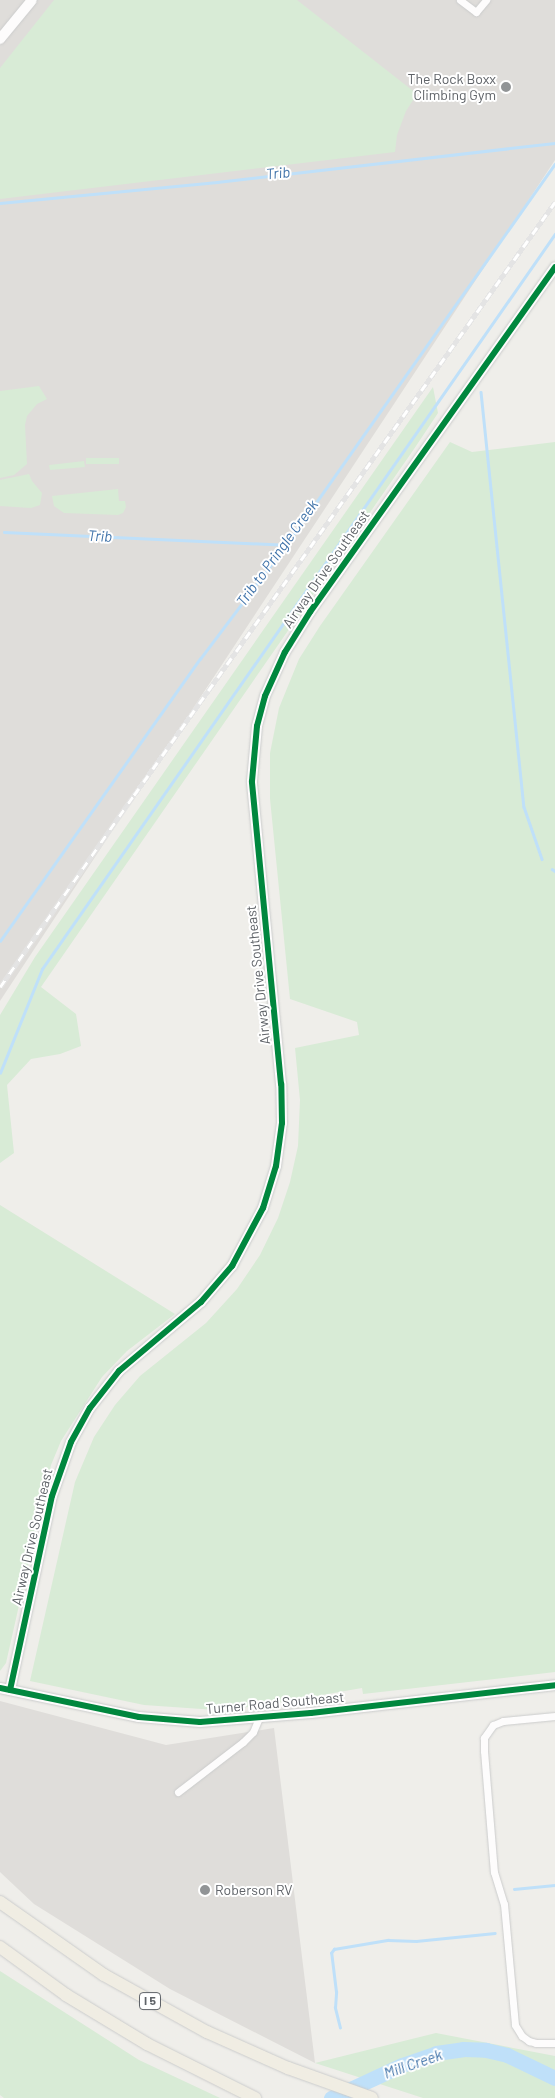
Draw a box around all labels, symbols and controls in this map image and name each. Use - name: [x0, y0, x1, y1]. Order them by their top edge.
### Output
- place label: The Rock Boxx Climbing Gym: [407, 71, 496, 104]
- marker: The Rock Boxx Climbing Gym: [500, 81, 512, 93]
- water label: Trib: [265, 163, 291, 183]
- water label: Trib to Pringle Creek: [232, 496, 322, 610]
- street label: Airway Drive Southeast: [279, 507, 373, 631]
- water label: Trib: [87, 526, 113, 546]
- street label: Airway Drive Southeast: [242, 904, 274, 1046]
- street label: Airway Drive Southeast: [8, 1467, 56, 1607]
- street label: Turner Road Southeast: [205, 1689, 345, 1717]
- place label: Roberson RV: [215, 1882, 293, 1898]
- marker: Roberson RV: [199, 1884, 211, 1896]
- road number: I 5: [139, 1992, 161, 2010]
- water label: Mill Creek: [381, 2046, 445, 2082]

